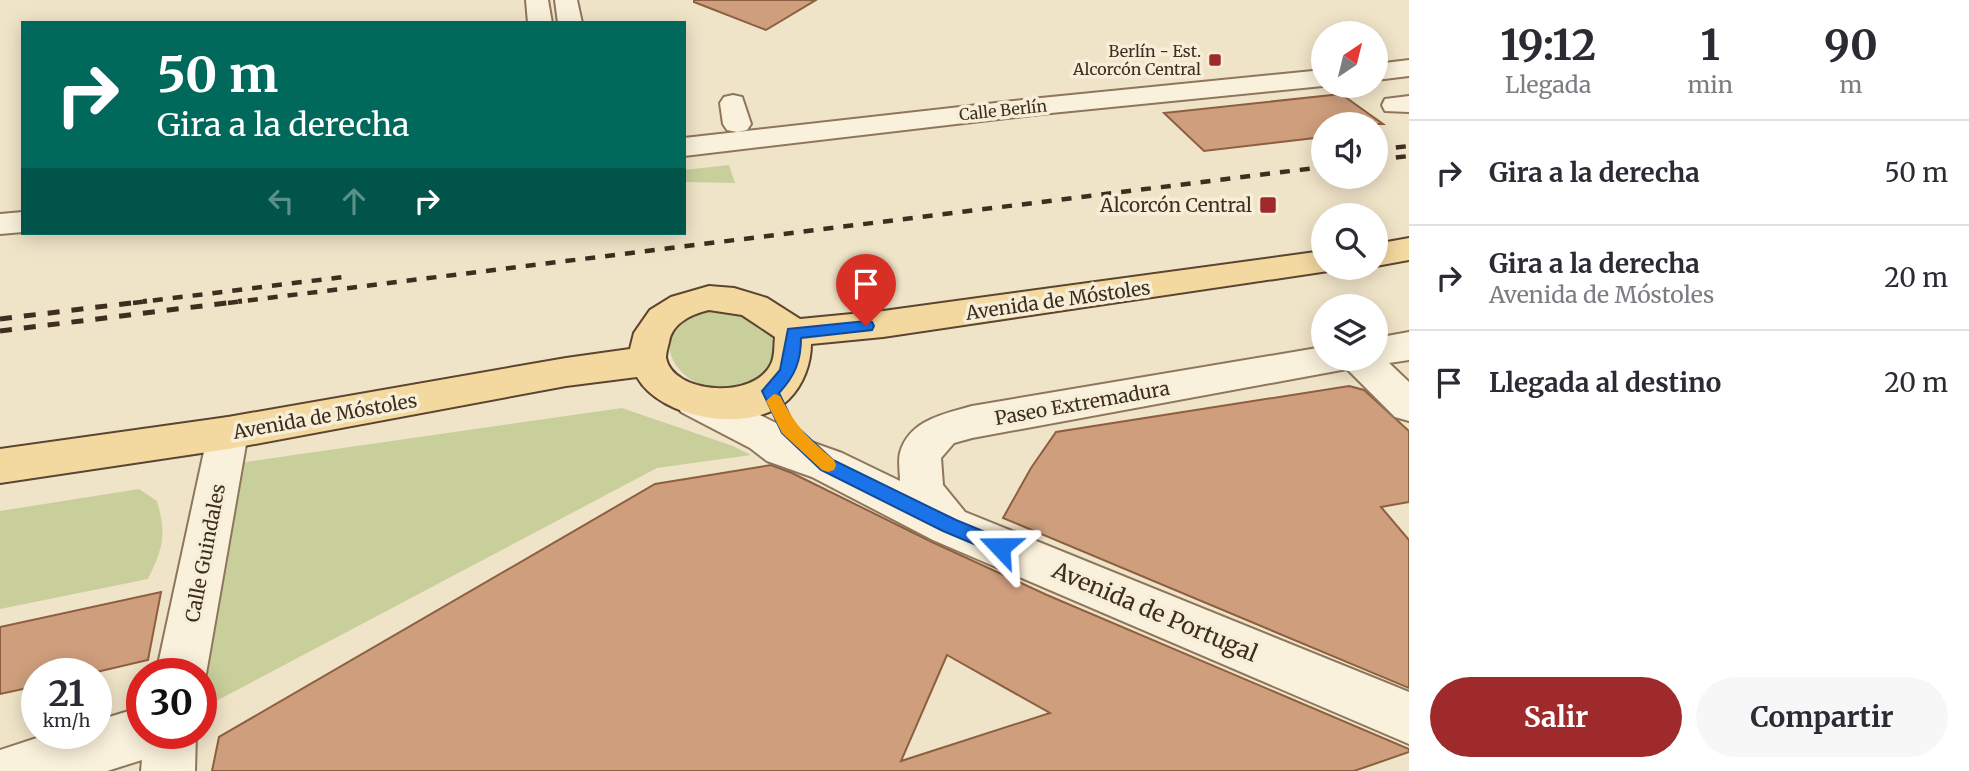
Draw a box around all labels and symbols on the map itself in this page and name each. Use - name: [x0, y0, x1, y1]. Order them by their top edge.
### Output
- north arrow: [1311, 21, 1388, 98]
- place label: Berlín - Est. Alcorcón Central: [1072, 41, 1201, 79]
- marker: Berlín - Est. Alcorcón Central: [1207, 52, 1223, 68]
- street label: Calle Berlín: [958, 95, 1048, 125]
- place label: Alcorcón Central: [1099, 193, 1252, 217]
- marker: Alcorcón Central: [1258, 195, 1278, 215]
- pin: [836, 254, 896, 326]
- street label: Avenida de Móstoles: [963, 275, 1152, 325]
- street label: Paseo Extremadura: [993, 376, 1171, 430]
- street label: Avenida de Móstoles: [230, 388, 419, 444]
- street label: Calle Guindales: [180, 482, 230, 624]
- position arrow: [963, 510, 1037, 584]
- street label: Avenida de Portugal: [1047, 555, 1262, 668]
- speed limit sign: 30: [126, 658, 217, 749]

